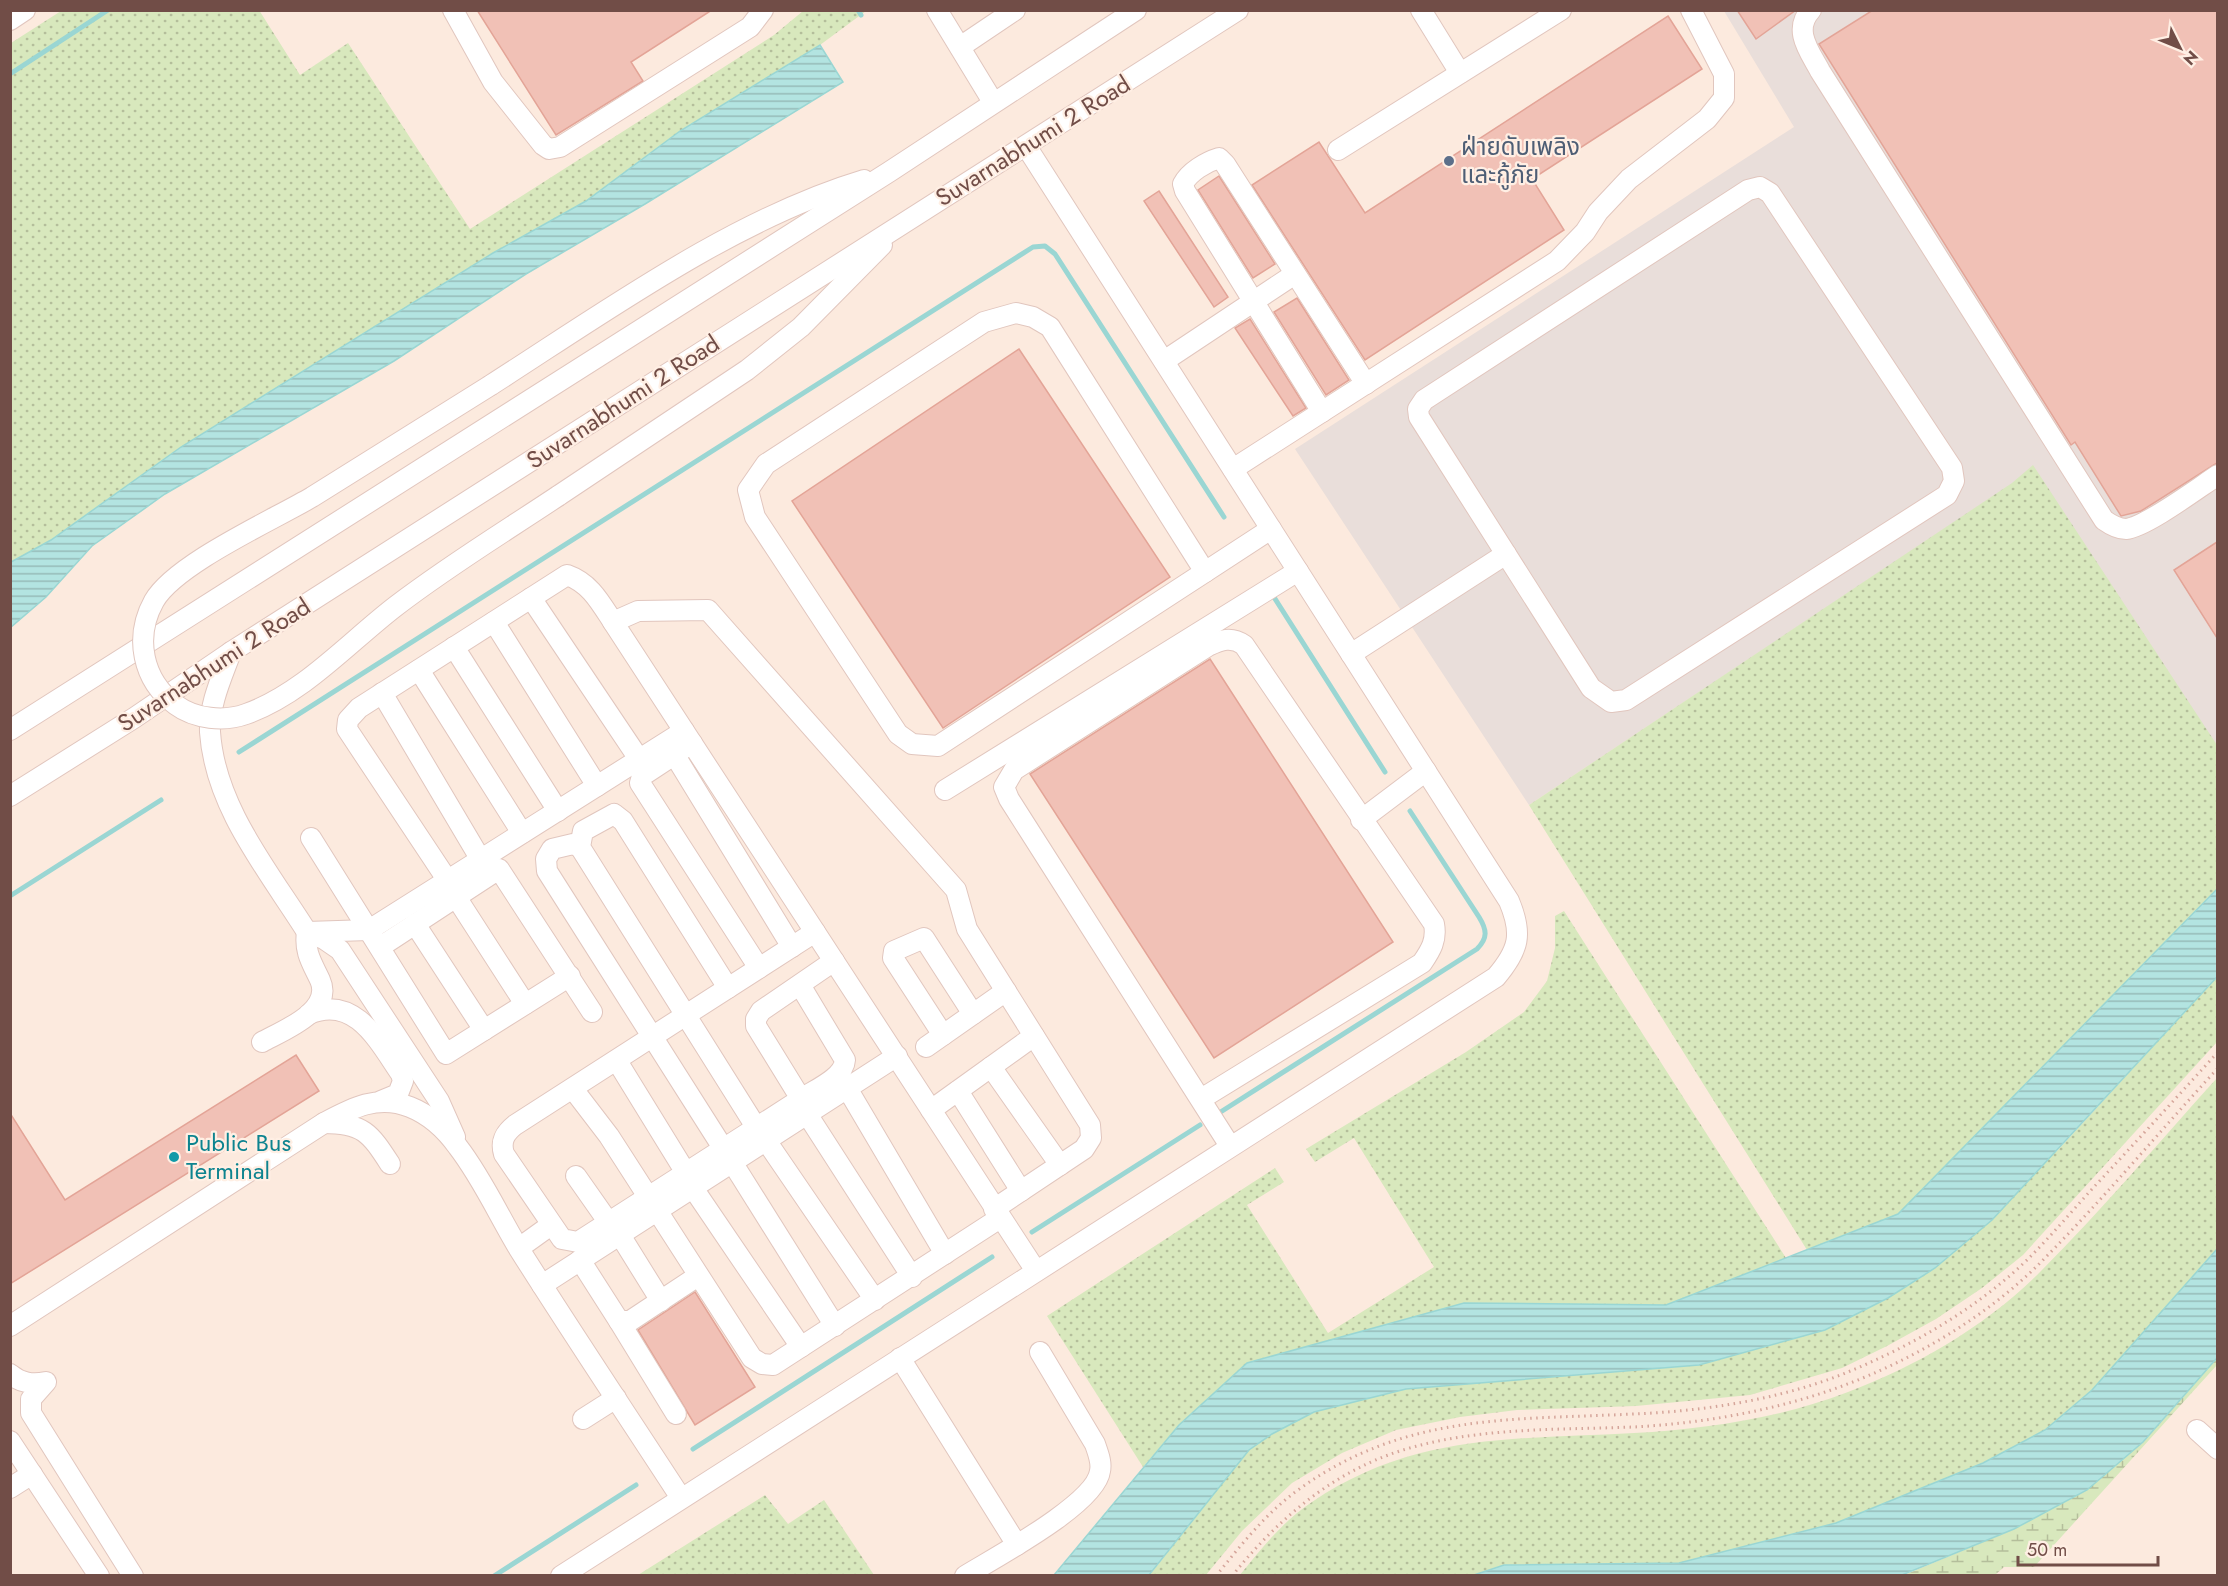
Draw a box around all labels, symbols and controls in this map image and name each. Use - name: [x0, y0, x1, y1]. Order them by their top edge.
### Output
- north arrow: [2150, 18, 2210, 78]
- text: N: [2178, 45, 2203, 70]
- street label: Suvarnabhumi 2 Road: [929, 66, 1137, 215]
- place label: ฝ่ายดับเพลิง และกู้ภัย: [1461, 129, 1580, 192]
- marker: ฝ่ายดับเพลิง และกู้ภัย: [1442, 154, 1456, 168]
- street label: Suvarnabhumi 2 Road: [519, 326, 726, 477]
- street label: Suvarnabhumi 2 Road: [110, 589, 317, 740]
- place label: Public Bus Terminal: [186, 1125, 291, 1188]
- marker: Public Bus Terminal: [167, 1150, 181, 1164]
- scale bar: [2018, 1529, 2158, 1567]
- text: 50 m: [2027, 1537, 2067, 1563]

